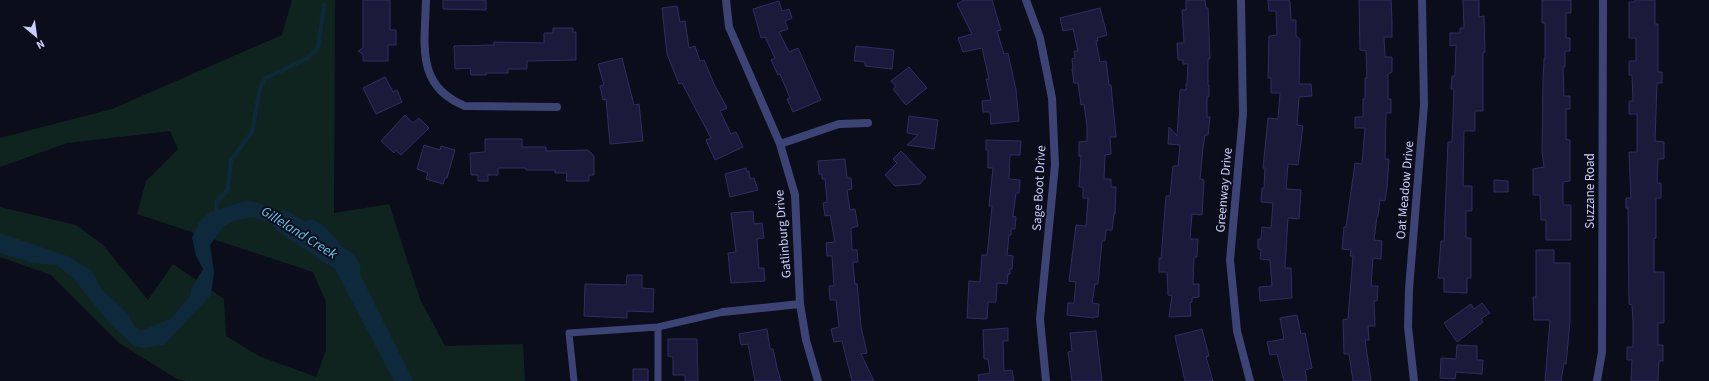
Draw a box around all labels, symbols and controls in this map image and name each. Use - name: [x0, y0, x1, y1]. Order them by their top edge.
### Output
- north arrow: [16, 16, 56, 56]
- text: N: [34, 36, 47, 53]
- street label: Oat Meadow Drive: [1392, 140, 1418, 240]
- street label: Sage Boot Drive: [1028, 145, 1050, 231]
- street label: Greenway Drive: [1211, 147, 1237, 233]
- street label: Suzzane Road: [1581, 153, 1599, 229]
- street label: Gatlinburg Drive: [770, 189, 796, 279]
- water label: Gilleland Creek: [257, 202, 341, 265]

